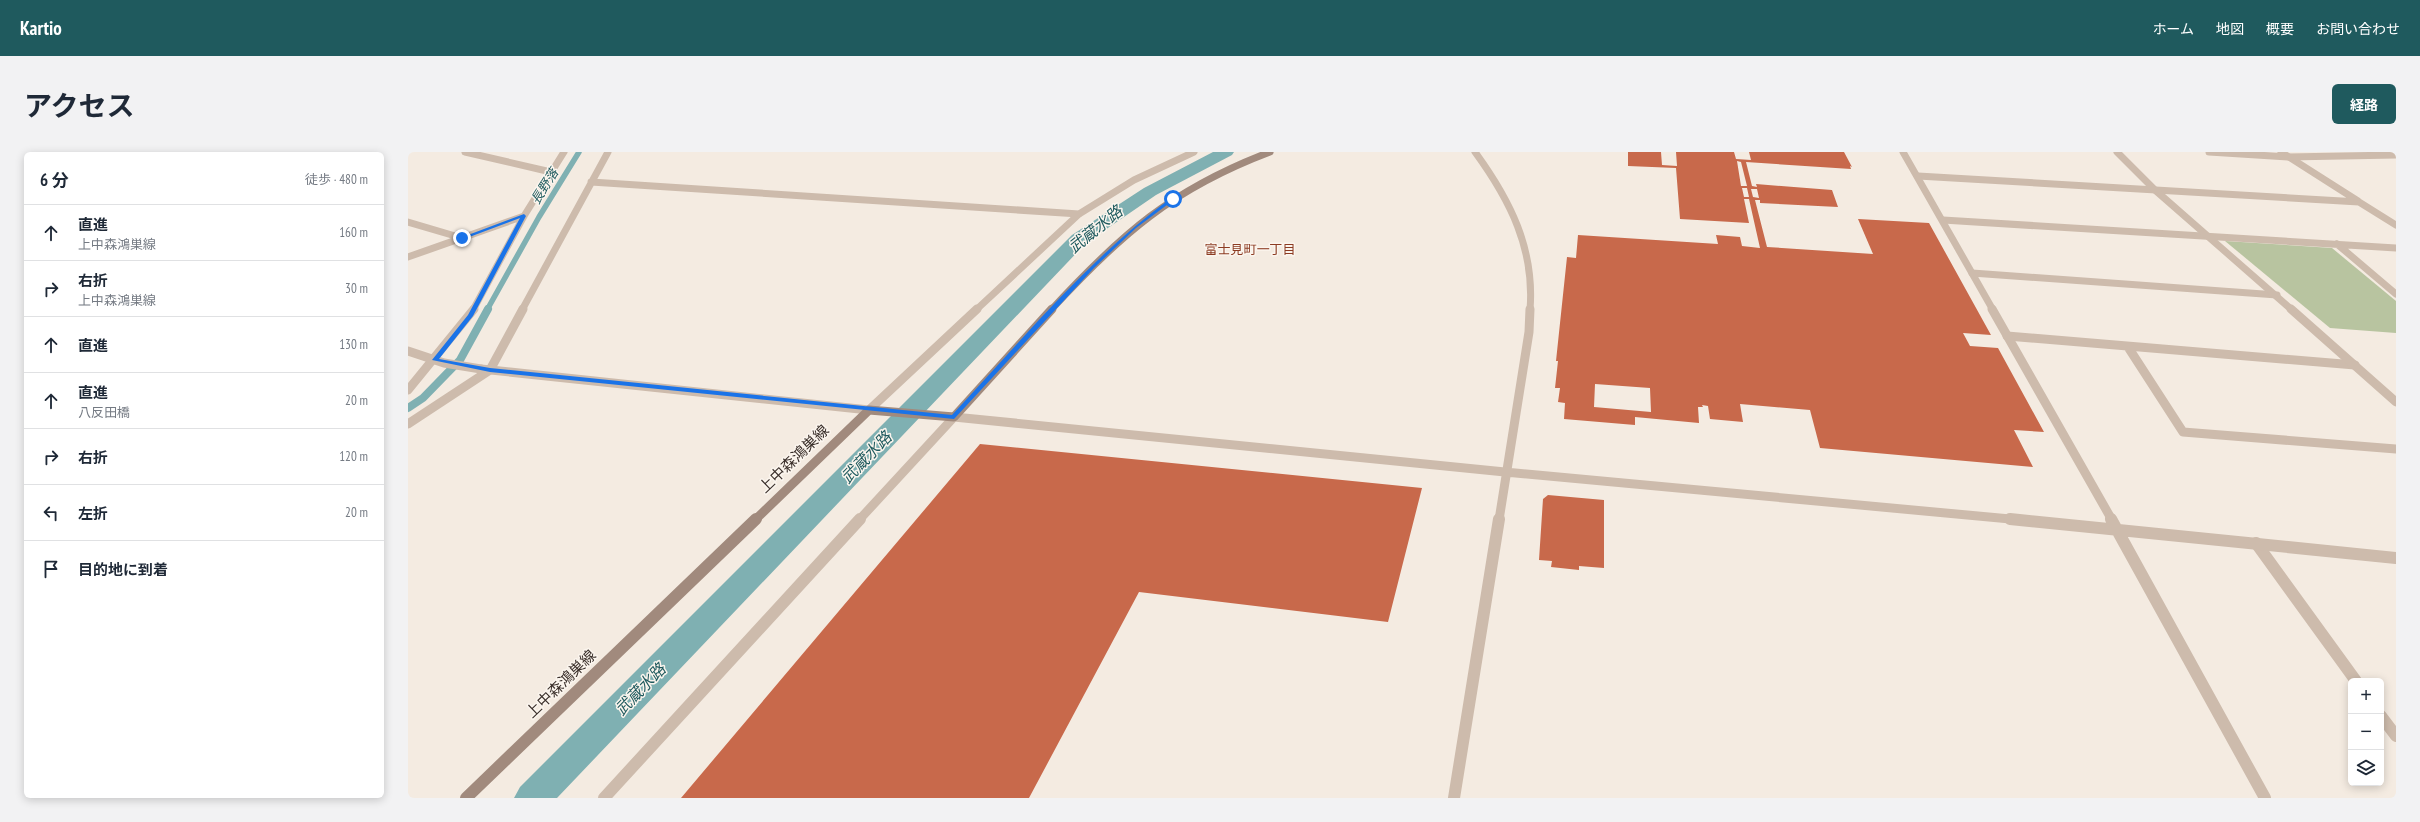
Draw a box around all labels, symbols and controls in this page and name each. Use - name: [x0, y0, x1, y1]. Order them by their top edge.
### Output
- text: Kartio: [20, 16, 62, 40]
- text: ホーム: [2152, 20, 2194, 38]
- text: 地図: [2216, 20, 2244, 38]
- text: 概要: [2266, 20, 2294, 38]
- text: お問い合わせ: [2316, 20, 2400, 38]
- button: 経路: [2332, 84, 2396, 124]
- text: アクセス: [24, 87, 135, 124]
- water label: 長野落: [527, 164, 563, 207]
- text: 6 分: [40, 169, 69, 191]
- text: 徒歩 · 480 m: [305, 171, 368, 188]
- route start: [1164, 190, 1182, 208]
- water label: 武蔵水路: [1064, 200, 1128, 257]
- text: 直進: [78, 215, 108, 234]
- icon: ahead: [40, 222, 62, 244]
- text: 160 m: [339, 224, 368, 241]
- route end: [453, 229, 471, 247]
- text: 上中森鴻巣線: [78, 236, 156, 253]
- district label: 富士見町一丁目: [1204, 241, 1296, 258]
- text: 右折: [78, 271, 108, 290]
- icon: right: [40, 278, 62, 300]
- text: 30 m: [345, 280, 368, 297]
- text: 上中森鴻巣線: [78, 292, 156, 309]
- icon: ahead: [40, 334, 62, 356]
- text: 直進: [78, 336, 108, 355]
- text: 130 m: [339, 336, 368, 353]
- text: 直進: [78, 383, 108, 402]
- icon: ahead: [40, 390, 62, 412]
- text: 20 m: [345, 392, 368, 409]
- text: 八反田橋: [78, 404, 130, 421]
- street label: 上中森鴻巣線: [755, 421, 833, 497]
- water label: 武蔵水路: [837, 426, 897, 487]
- icon: right: [40, 446, 62, 468]
- text: 右折: [78, 448, 108, 467]
- text: 120 m: [339, 448, 368, 465]
- icon: left: [40, 502, 62, 524]
- text: 左折: [78, 504, 108, 523]
- text: 20 m: [345, 504, 368, 521]
- icon: arrive: [40, 558, 62, 580]
- text: 目的地に到着: [78, 560, 168, 579]
- street label: 上中森鴻巣線: [522, 646, 600, 722]
- water label: 武蔵水路: [611, 658, 671, 719]
- map controls: [2348, 678, 2384, 786]
- button: +: [2348, 678, 2384, 714]
- button: −: [2348, 714, 2384, 750]
- button: layers: [2348, 750, 2384, 786]

